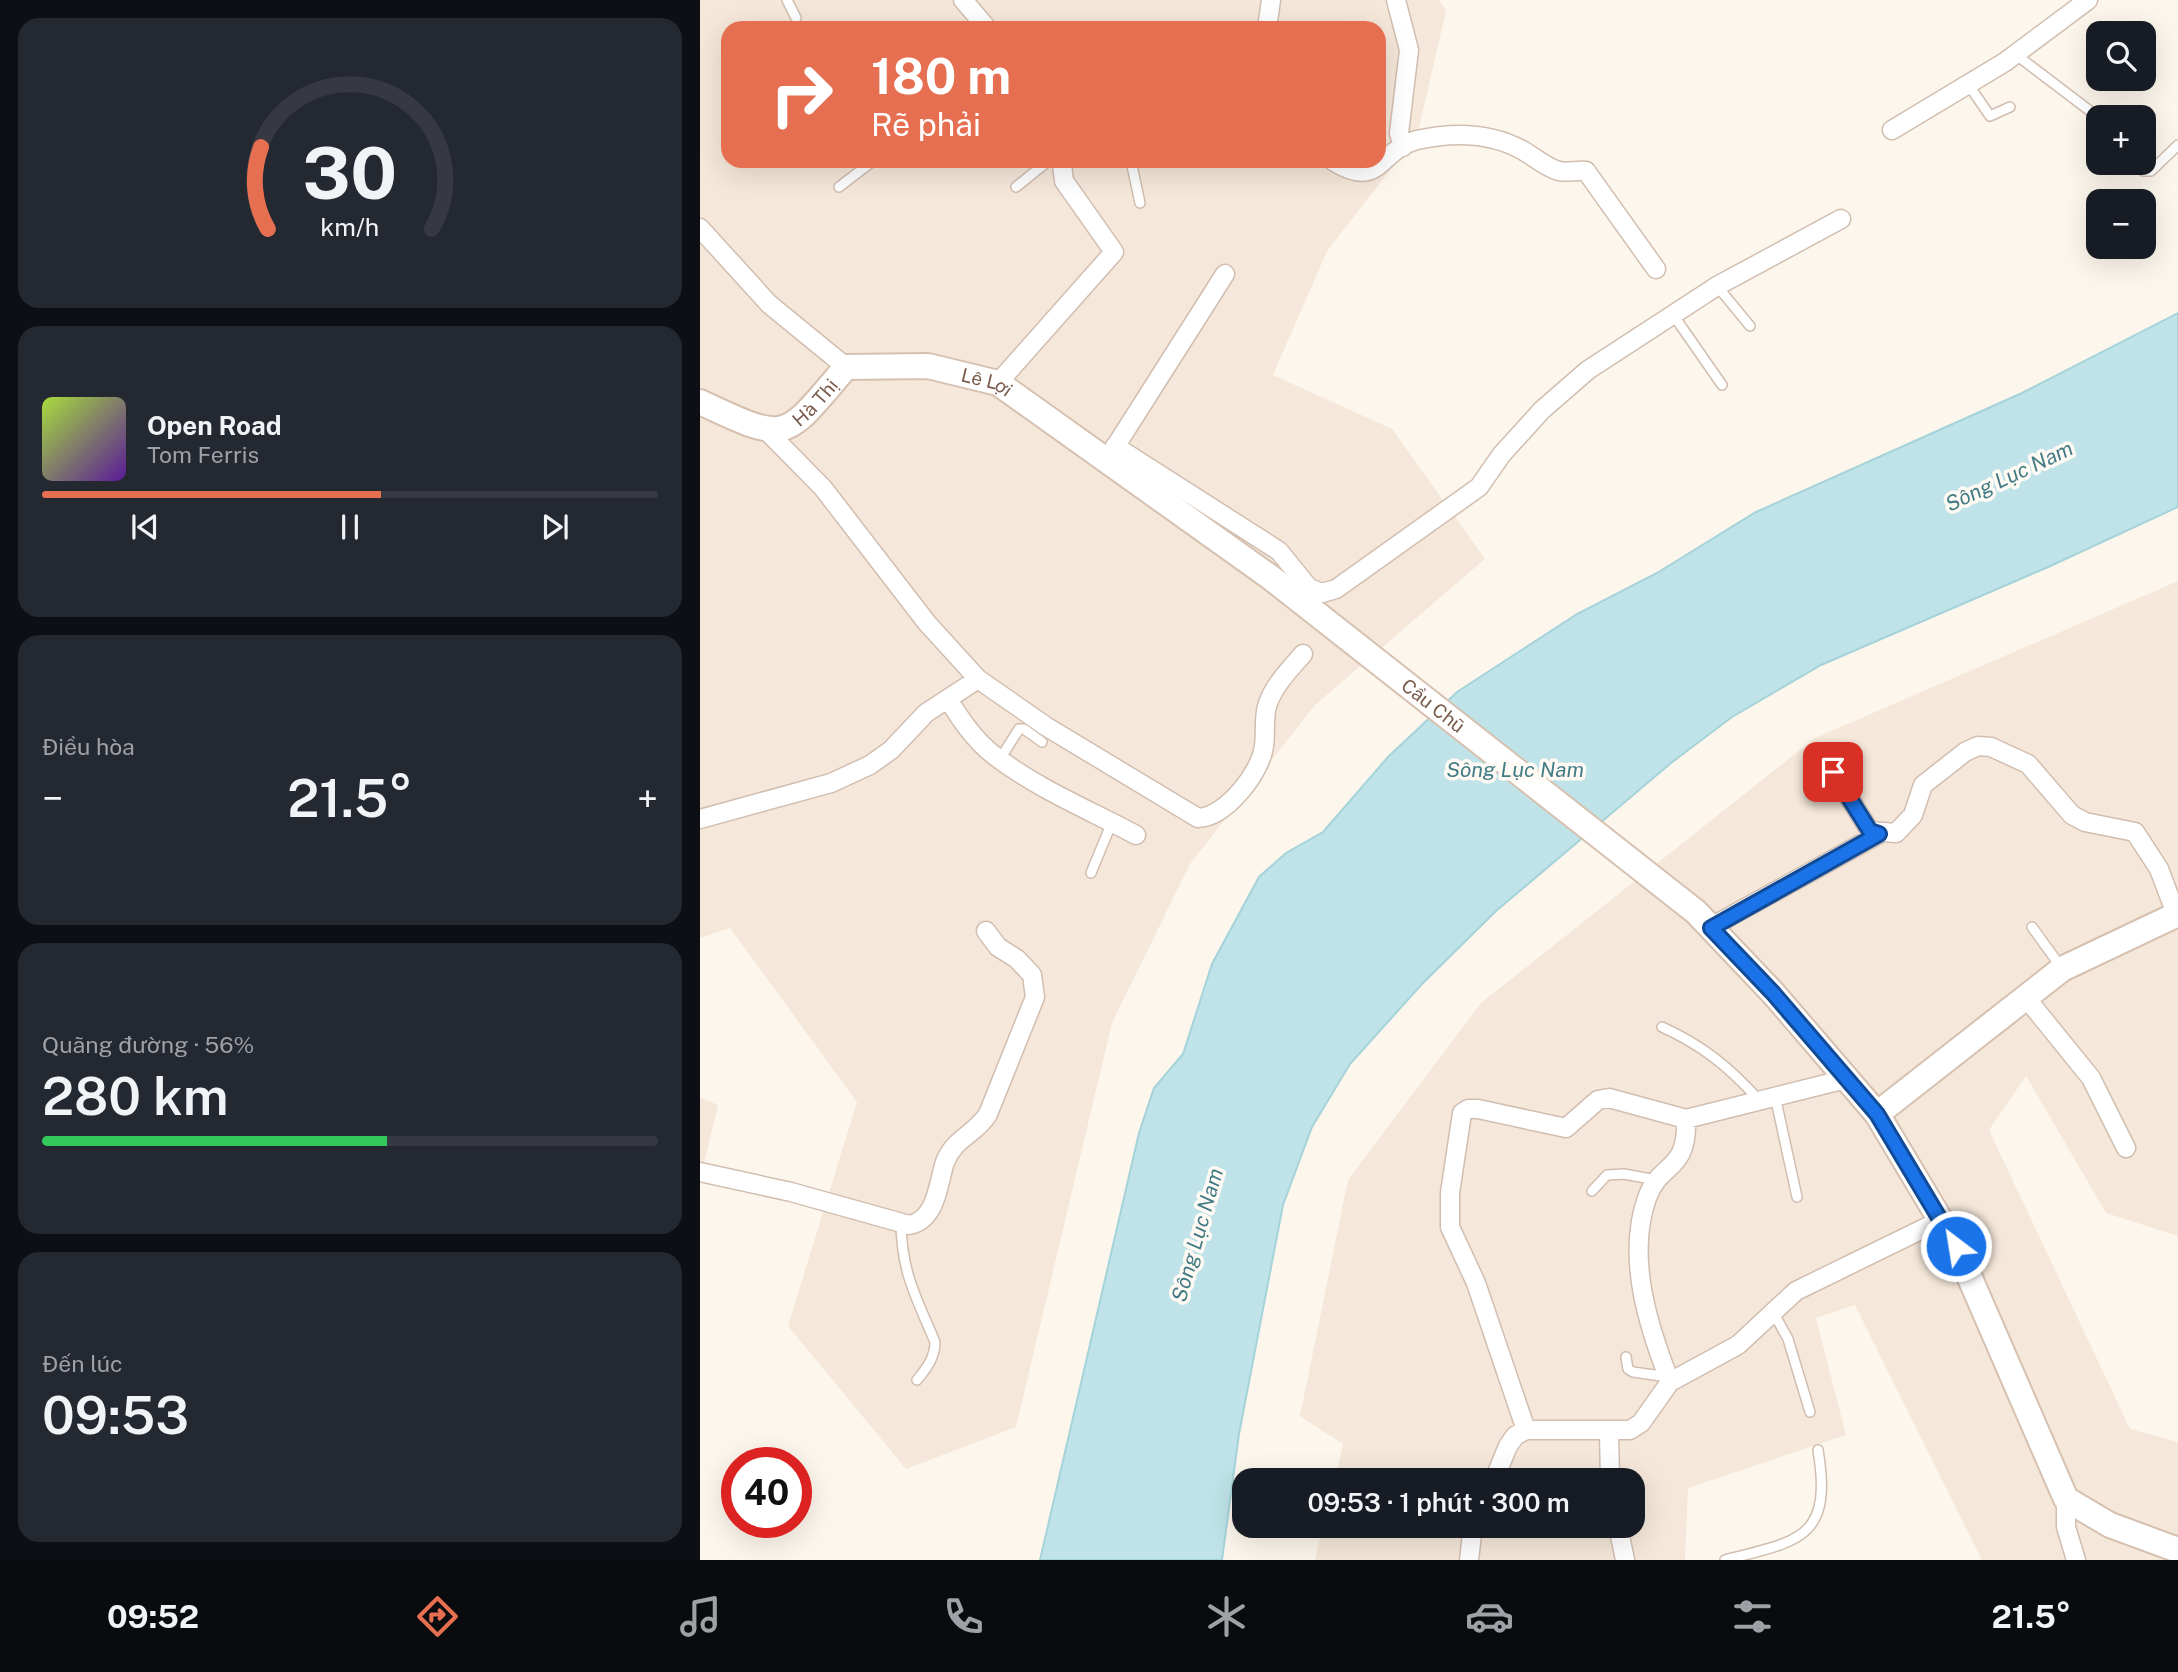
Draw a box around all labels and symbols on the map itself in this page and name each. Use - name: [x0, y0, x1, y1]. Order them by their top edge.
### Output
- street label: Lê Lợi: [959, 363, 1017, 401]
- street label: Hà Thị: [788, 374, 842, 431]
- water label: Sông Lục Nam: [1941, 436, 2077, 516]
- street label: Cầu Chũ: [1397, 674, 1469, 737]
- pin: [1803, 742, 1863, 802]
- water label: Sông Lục Nam: [1446, 757, 1584, 782]
- water label: Sông Lục Nam: [1166, 1165, 1228, 1305]
- position arrow: [1919, 1209, 1993, 1283]
- speed limit sign: 40: [721, 1447, 812, 1538]

